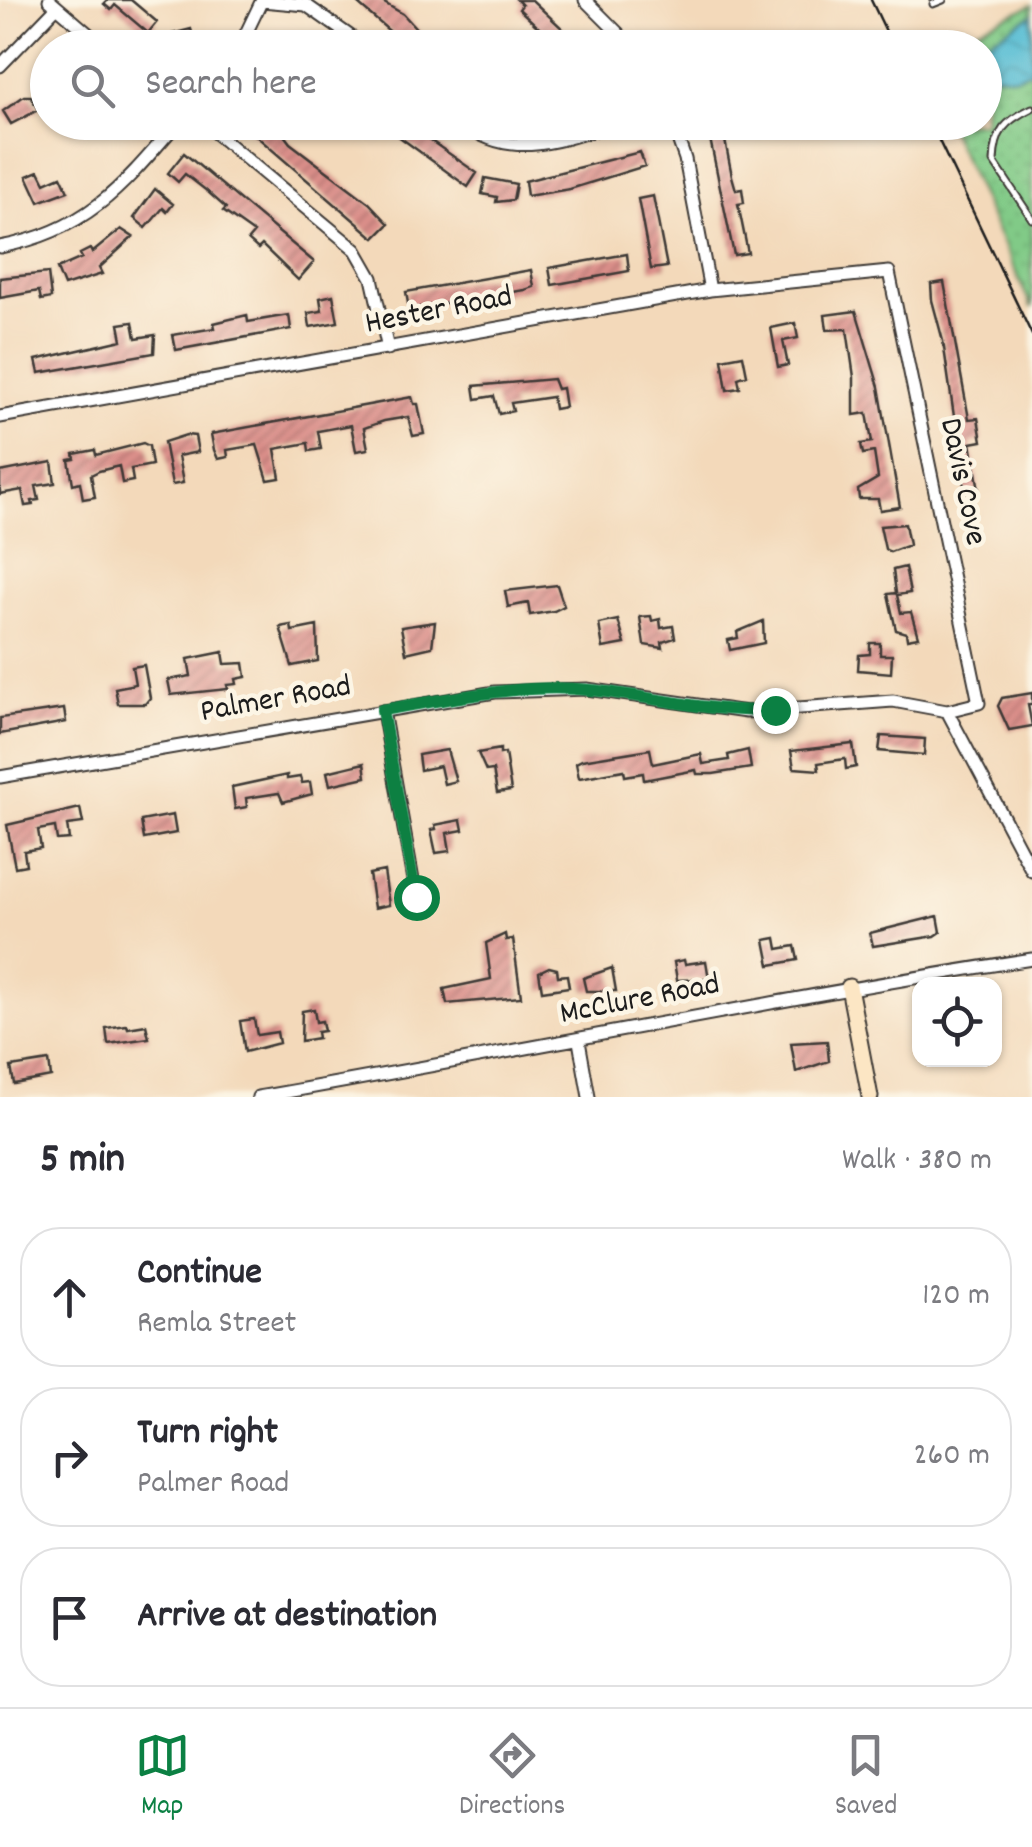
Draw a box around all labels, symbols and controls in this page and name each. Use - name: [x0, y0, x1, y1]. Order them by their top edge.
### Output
- search box: [30, 30, 1002, 140]
- icon: search: [65, 58, 120, 113]
- text: Search here: [145, 58, 317, 113]
- street label: Hester Road: [362, 275, 516, 349]
- street label: Davis Cove: [925, 414, 997, 550]
- street label: Palmer Road: [197, 665, 355, 737]
- route end: [753, 688, 799, 734]
- route start: [394, 875, 440, 921]
- street label: McClure Road: [556, 963, 724, 1039]
- map controls: [912, 977, 1002, 1067]
- button: locate: [912, 977, 1002, 1067]
- text: 5 min: [40, 1132, 125, 1192]
- text: Walk · 380 m: [842, 1139, 992, 1185]
- text: Continue: [137, 1247, 262, 1302]
- icon: ahead: [42, 1270, 97, 1325]
- text: 120 m: [922, 1274, 990, 1320]
- text: Remla Street: [137, 1302, 296, 1348]
- text: Turn right: [137, 1407, 278, 1462]
- icon: right: [42, 1430, 97, 1485]
- text: 260 m: [914, 1434, 990, 1480]
- text: Palmer Road: [137, 1462, 289, 1508]
- icon: arrive: [42, 1590, 97, 1645]
- text: Arrive at destination: [137, 1590, 437, 1645]
- tab: Map: [135, 1728, 190, 1828]
- tab: Directions: [459, 1728, 565, 1828]
- tab: Saved: [835, 1728, 897, 1828]

